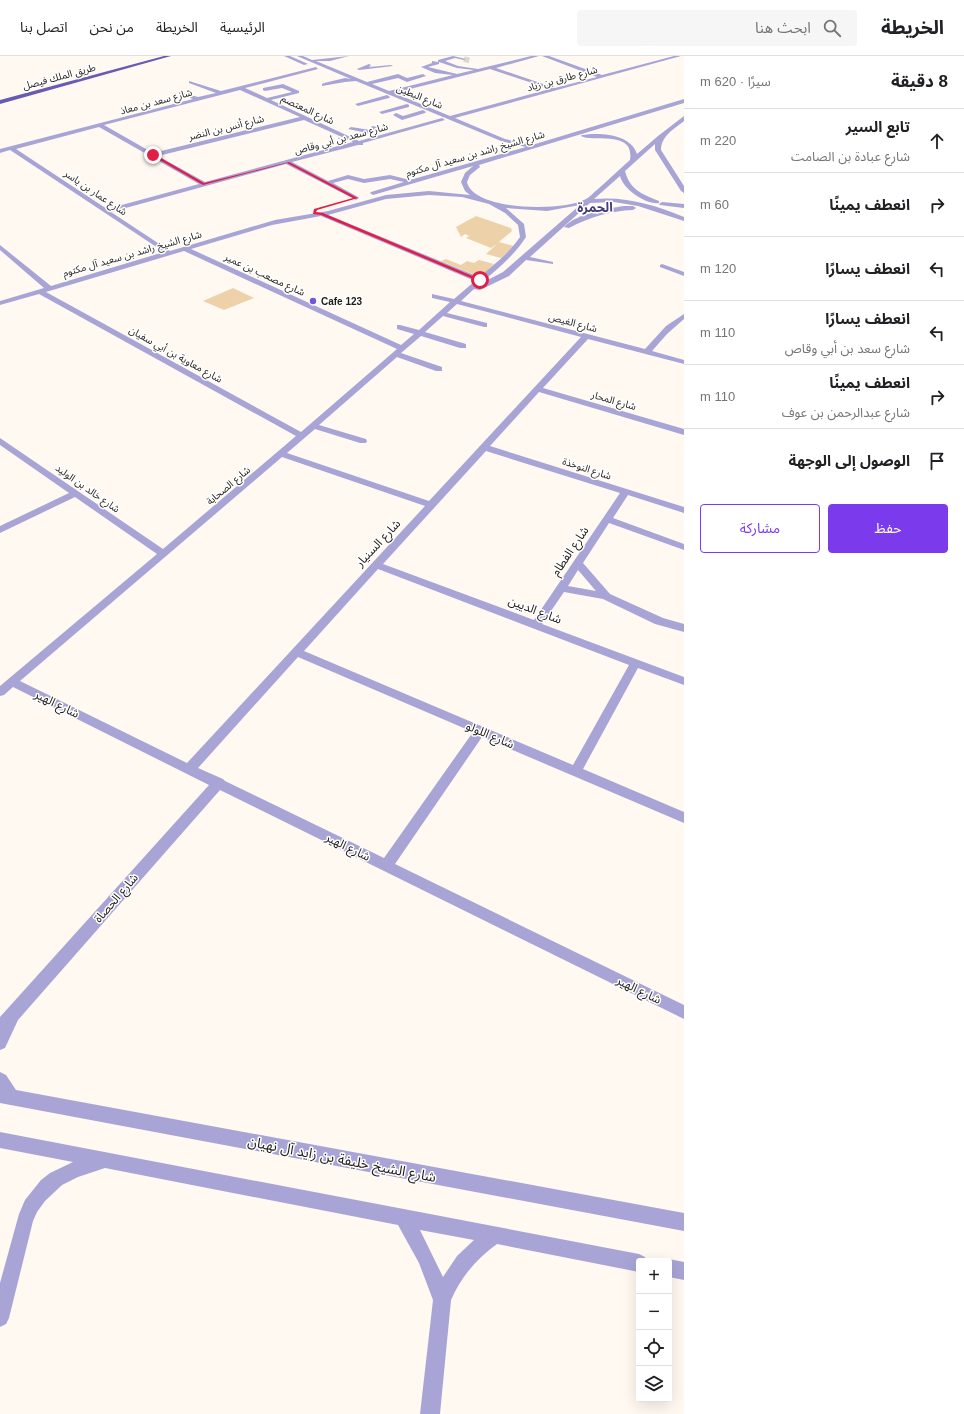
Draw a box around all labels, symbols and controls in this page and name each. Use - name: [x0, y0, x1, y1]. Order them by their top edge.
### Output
- search box: [577, 10, 857, 46]
- icon: search: [821, 17, 843, 39]
- text: الخريطة: [881, 17, 944, 38]
- text: اتصل بنا: [20, 19, 68, 35]
- text: من نحن: [90, 19, 134, 35]
- text: الخريطة: [156, 19, 198, 35]
- text: الرئيسية: [220, 19, 265, 35]
- text: ابحث هنا: [755, 19, 811, 36]
- street label: طريق الملك فيصل: [21, 61, 97, 92]
- street label: شارع طارق بن زياد: [526, 64, 599, 95]
- text: 8 دقيقة: [891, 72, 948, 91]
- text: سيرًا · 620 m: [700, 74, 771, 89]
- street label: شارع البطين: [394, 82, 445, 113]
- street label: شارع سعد بن معاذ: [119, 87, 194, 118]
- street label: شارع المعتصم: [279, 92, 336, 128]
- street label: شارع أنس بن النضر: [186, 112, 266, 144]
- text: تابع السير: [846, 118, 910, 135]
- street label: شارع سعد بن أبي وقاص: [293, 120, 390, 158]
- street label: شارع الشيخ راشد بن سعيد آل مكتوم: [404, 128, 547, 181]
- icon: ahead: [926, 130, 948, 152]
- text: 220 m: [700, 133, 736, 148]
- route end: [144, 146, 162, 164]
- text: شارع عبادة بن الصامت: [791, 149, 910, 164]
- street label: شارع عمار بن ياسر: [60, 167, 129, 219]
- icon: right: [926, 194, 948, 216]
- text: انعطف يمينًا: [829, 196, 910, 213]
- text: 60 m: [700, 197, 729, 212]
- district label: الحمرة: [577, 200, 613, 215]
- street label: شارع الشيخ راشد بن سعيد آل مكتوم: [61, 228, 204, 281]
- street label: شارع مصعب بن عمير: [221, 251, 307, 300]
- icon: left: [926, 258, 948, 280]
- text: انعطف يسارًا: [825, 260, 910, 277]
- text: 120 m: [700, 261, 736, 276]
- route start: [471, 271, 489, 289]
- marker: Cafe 123: [308, 296, 318, 306]
- place label: Cafe 123: [321, 296, 363, 307]
- text: انعطف يسارًا: [825, 310, 910, 327]
- street label: شارع الغيص: [547, 311, 598, 336]
- icon: left: [926, 322, 948, 344]
- street label: شارع معاوية بن أبي سفيان: [126, 324, 225, 387]
- text: 110 m: [700, 325, 735, 340]
- text: شارع سعد بن أبي وقاص: [785, 341, 910, 356]
- text: انعطف يمينًا: [829, 374, 910, 391]
- icon: right: [926, 386, 948, 408]
- street label: شارع المحار: [589, 389, 638, 414]
- text: 110 m: [700, 389, 735, 404]
- text: شارع عبدالرحمن بن عوف: [782, 405, 910, 420]
- icon: arrive: [926, 450, 948, 472]
- text: الوصول إلى الوجهة: [788, 452, 910, 469]
- street label: شارع النوخذة: [560, 455, 613, 483]
- street label: شارع خالد بن الوليد: [52, 462, 122, 516]
- street label: شارع الصحابة: [204, 464, 254, 508]
- button: مشاركة: [700, 504, 820, 553]
- button: حفظ: [828, 504, 948, 553]
- street label: شارع السنيار: [352, 517, 405, 572]
- street label: شارع الفطام: [548, 524, 593, 579]
- street label: شارع الديين: [506, 593, 564, 628]
- street label: شارع الهير: [31, 687, 82, 723]
- street label: شارع اللولو: [463, 719, 516, 753]
- street label: شارع الهير: [322, 830, 373, 866]
- street label: شارع الحصاة: [91, 871, 143, 927]
- street label: شارع الهير: [613, 973, 664, 1009]
- street label: شارع الشيخ خليفة بن زايد آل نهيان: [246, 1133, 438, 1188]
- map controls: [636, 1258, 672, 1402]
- button: +: [636, 1258, 672, 1294]
- button: −: [636, 1294, 672, 1330]
- button: locate: [636, 1330, 672, 1366]
- button: layers: [636, 1366, 672, 1402]

